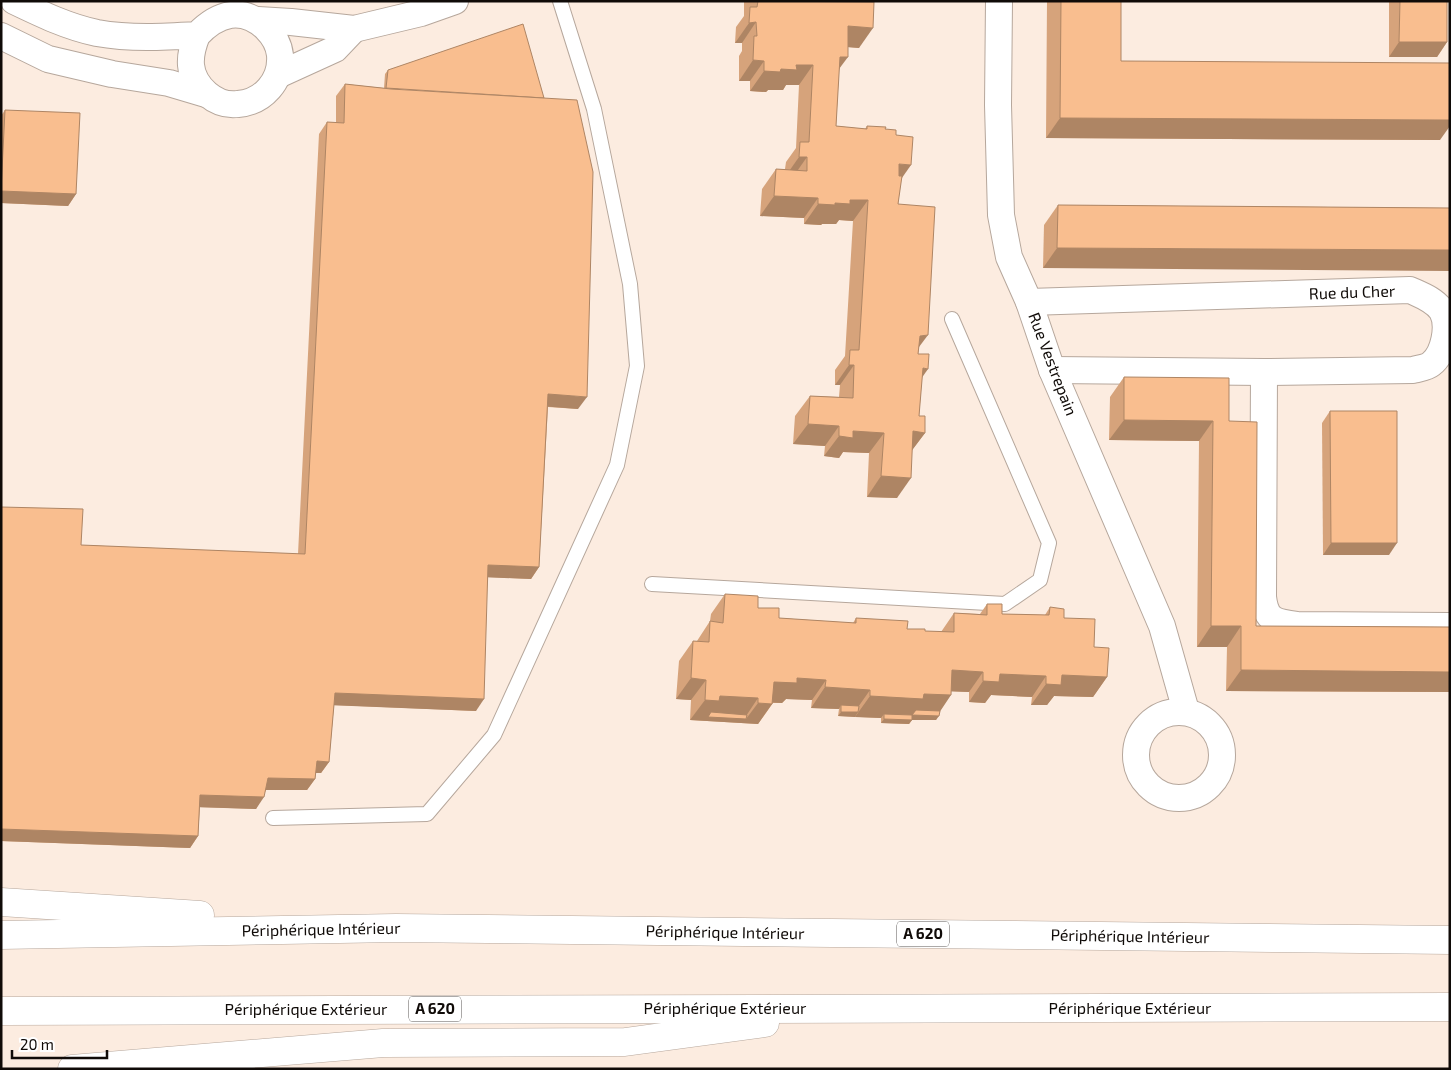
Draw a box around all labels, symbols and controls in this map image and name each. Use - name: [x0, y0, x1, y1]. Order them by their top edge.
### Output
- street label: Rue du Cher: [1308, 280, 1396, 303]
- street label: Rue Vestrepain: [1025, 310, 1082, 418]
- street label: Périphérique Intérieur: [241, 918, 401, 939]
- street label: Périphérique Intérieur: [645, 921, 805, 942]
- road number: A 620: [897, 922, 949, 946]
- street label: Périphérique Intérieur: [1050, 925, 1210, 946]
- road number: A 620: [409, 996, 461, 1022]
- street label: Périphérique Extérieur: [644, 998, 807, 1017]
- street label: Périphérique Extérieur: [1049, 998, 1212, 1017]
- street label: Périphérique Extérieur: [225, 999, 388, 1018]
- scale bar: [12, 1028, 108, 1060]
- text: 20 m: [20, 1035, 54, 1053]

